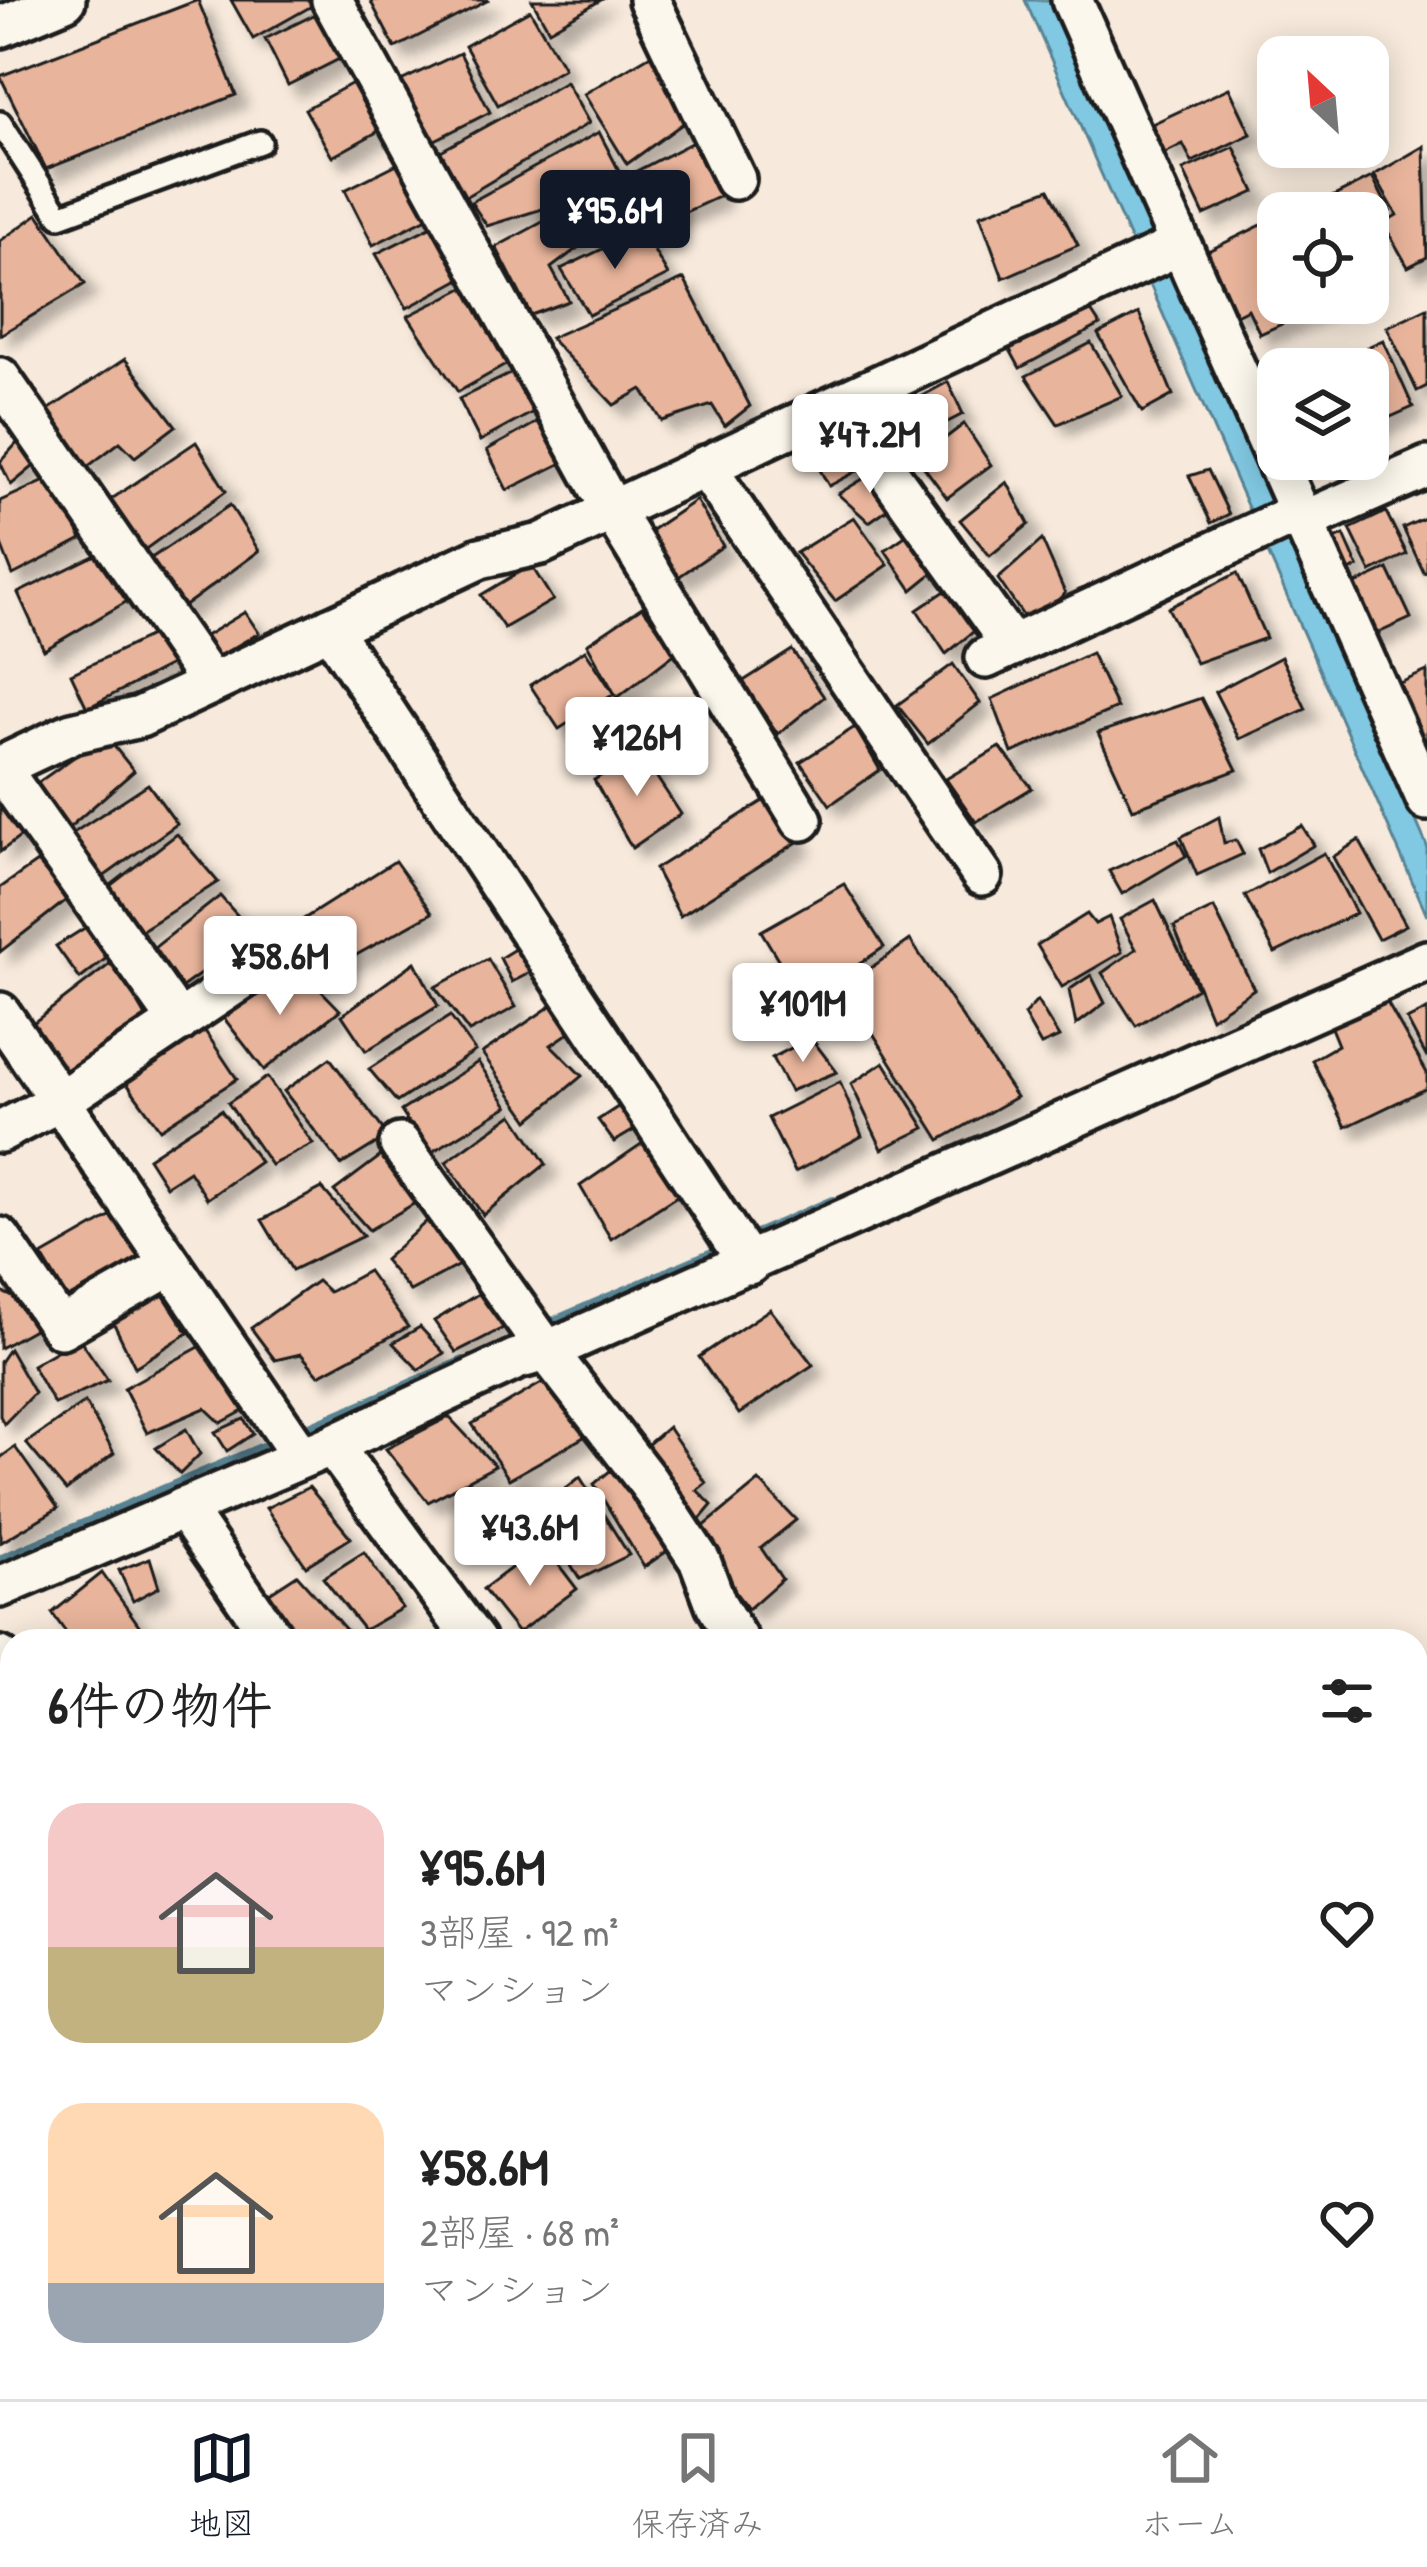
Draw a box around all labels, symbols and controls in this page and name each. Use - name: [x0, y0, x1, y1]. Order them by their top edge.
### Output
- north arrow: [1257, 36, 1389, 168]
- map controls: [1257, 36, 1389, 480]
- pin: ¥95.6M: [517, 170, 713, 272]
- text: ¥95.6M: [567, 182, 663, 235]
- button: locate: [1257, 192, 1389, 324]
- button: layers: [1257, 348, 1389, 480]
- pin: ¥47.2M: [772, 394, 968, 496]
- text: ¥47.2M: [819, 406, 921, 459]
- pin: ¥126M: [553, 697, 721, 799]
- text: ¥126M: [592, 709, 682, 762]
- pin: ¥58.6M: [182, 916, 378, 1018]
- text: ¥58.6M: [231, 928, 329, 981]
- pin: ¥101M: [719, 963, 887, 1065]
- text: ¥101M: [759, 975, 847, 1028]
- pin: ¥43.6M: [432, 1487, 628, 1589]
- text: ¥43.6M: [481, 1499, 579, 1552]
- icon: filters: [1314, 1668, 1380, 1734]
- text: 6件の物件: [48, 1670, 272, 1739]
- text: ¥95.6M: [420, 1832, 546, 1901]
- icon: home: [144, 1851, 288, 1995]
- icon: heart: [1314, 1890, 1380, 1956]
- text: 3部屋 · 92 m²: [420, 1905, 618, 1958]
- text: マンション: [420, 1962, 613, 2015]
- text: ¥58.6M: [420, 2132, 549, 2201]
- icon: home: [144, 2151, 288, 2295]
- icon: heart: [1314, 2190, 1380, 2256]
- text: 2部屋 · 68 m²: [420, 2205, 619, 2258]
- text: マンション: [420, 2262, 613, 2315]
- tab: 地図: [189, 2425, 255, 2545]
- tab: 保存済み: [632, 2425, 764, 2545]
- tab: ホーム: [1141, 2425, 1238, 2545]

